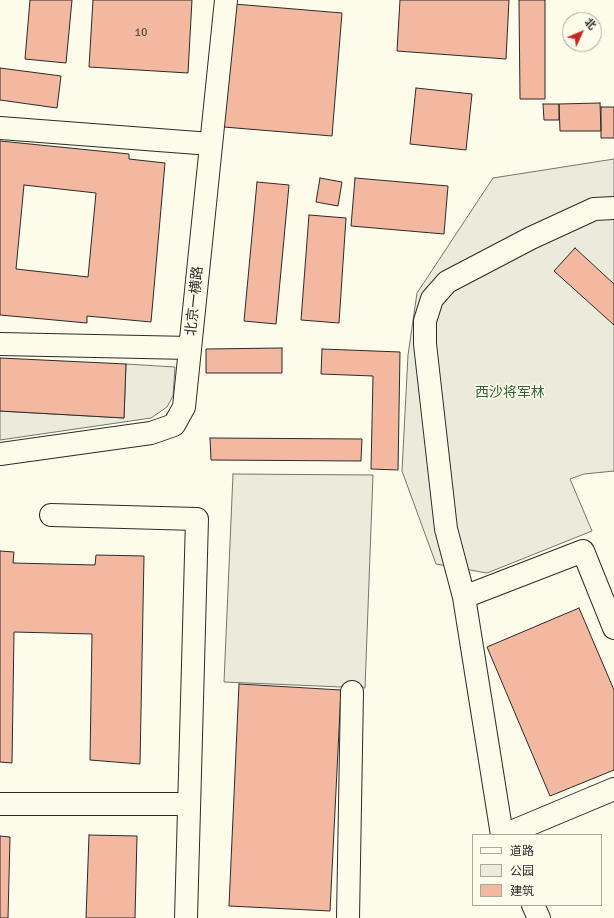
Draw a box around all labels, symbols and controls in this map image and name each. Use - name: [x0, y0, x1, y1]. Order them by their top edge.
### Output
- north arrow: [562, 12, 602, 52]
- text: 北: [582, 16, 599, 32]
- house number: 10: [135, 26, 147, 40]
- street label: 北京一横路: [183, 265, 207, 337]
- park label: 西沙将军林: [475, 385, 545, 401]
- legend: [472, 834, 602, 906]
- text: 道路: [510, 844, 534, 859]
- text: 公园: [510, 864, 534, 879]
- text: 建筑: [510, 884, 534, 899]

